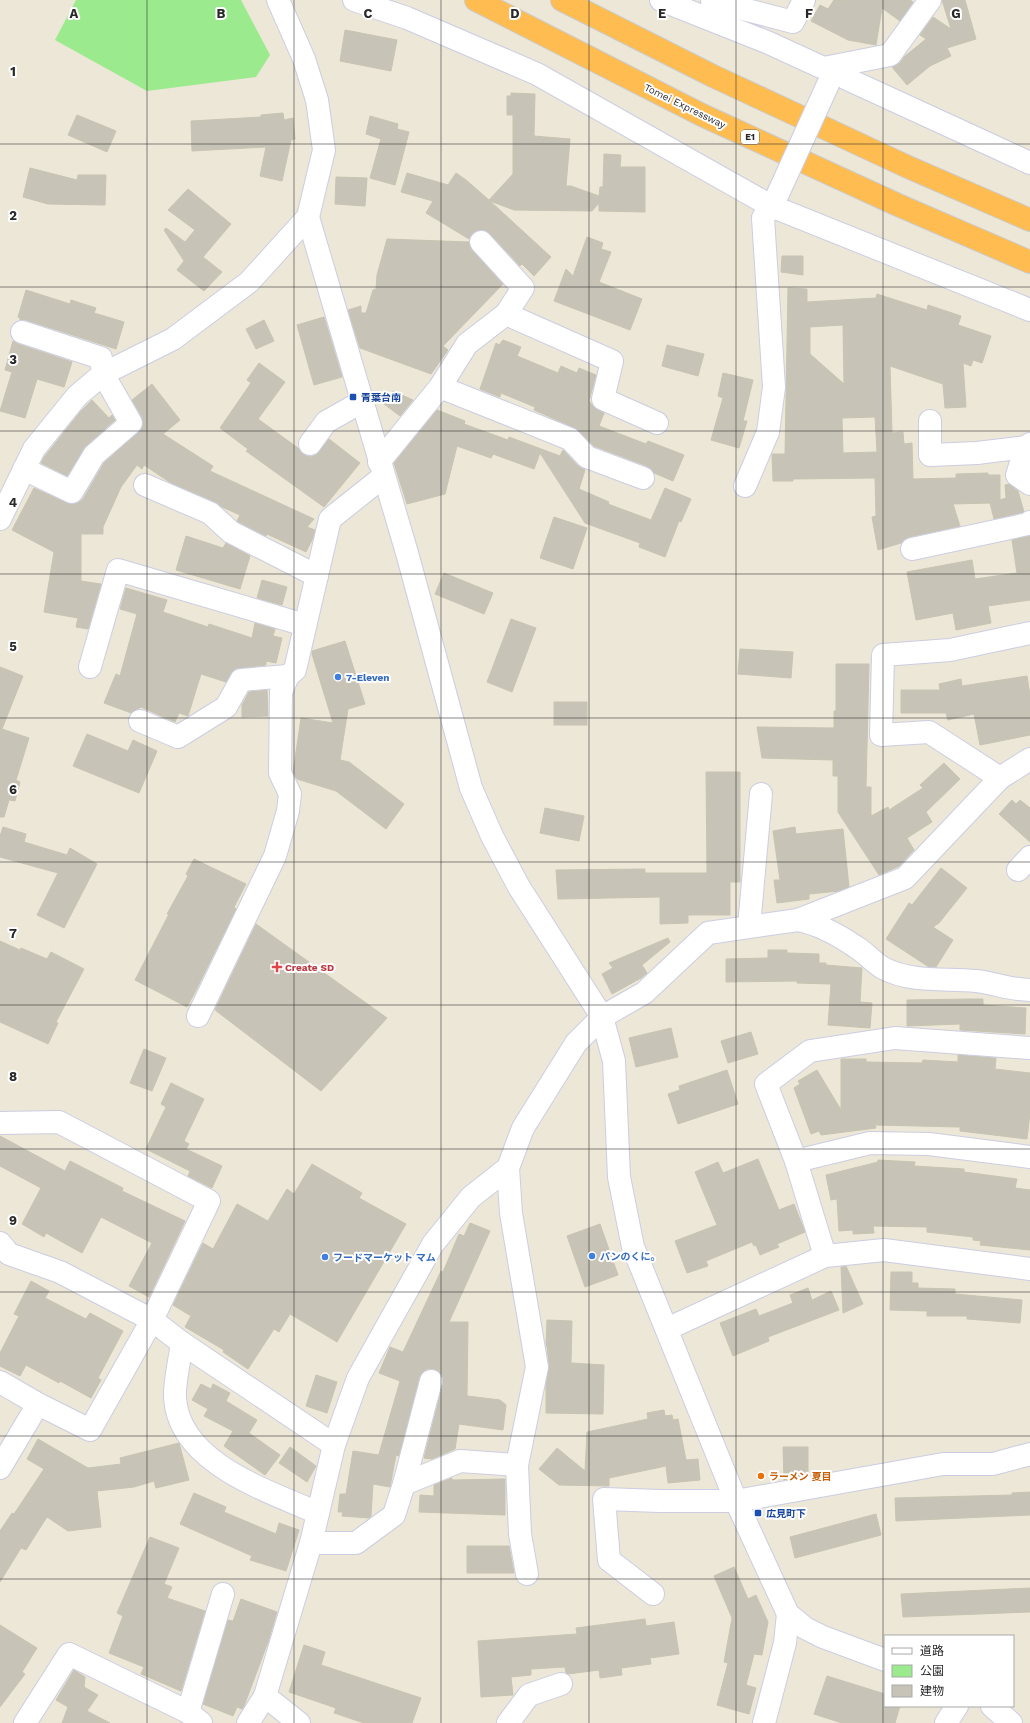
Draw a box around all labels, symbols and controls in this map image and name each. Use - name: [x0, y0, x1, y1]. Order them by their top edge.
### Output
- text: A: [70, 6, 79, 21]
- text: B: [217, 6, 226, 21]
- text: C: [364, 6, 373, 21]
- text: D: [510, 6, 520, 21]
- text: E: [658, 6, 666, 21]
- text: F: [805, 6, 813, 21]
- text: G: [951, 6, 961, 21]
- text: 1: [10, 64, 16, 79]
- street label: Tomei Expressway: [643, 82, 728, 131]
- road number: E1: [741, 130, 759, 144]
- text: 2: [9, 208, 17, 223]
- text: 3: [9, 352, 17, 367]
- marker: 青葉台南: [348, 392, 358, 402]
- place label: 青葉台南: [361, 392, 401, 403]
- text: 4: [9, 495, 18, 510]
- text: 5: [9, 639, 17, 654]
- marker: 7-Eleven: [333, 672, 343, 682]
- place label: 7-Eleven: [346, 672, 390, 683]
- text: 6: [9, 782, 17, 797]
- text: 7: [9, 926, 17, 941]
- marker: Create SD: [272, 962, 282, 972]
- place label: Create SD: [285, 962, 334, 973]
- text: 8: [9, 1069, 17, 1084]
- text: 9: [9, 1213, 17, 1228]
- marker: パンのくに。: [587, 1251, 597, 1261]
- place label: パンのくに。: [600, 1251, 661, 1262]
- marker: フードマーケット マム: [320, 1252, 330, 1262]
- place label: フードマーケット マム: [333, 1252, 436, 1263]
- marker: ラーメン 夏目: [756, 1471, 766, 1481]
- place label: ラーメン 夏目: [769, 1471, 831, 1482]
- marker: 広見町下: [753, 1508, 763, 1518]
- place label: 広見町下: [766, 1508, 806, 1519]
- legend: [884, 1635, 1014, 1707]
- text: 道路: [920, 1644, 944, 1658]
- text: 公園: [920, 1664, 944, 1678]
- text: 建物: [920, 1684, 944, 1698]

